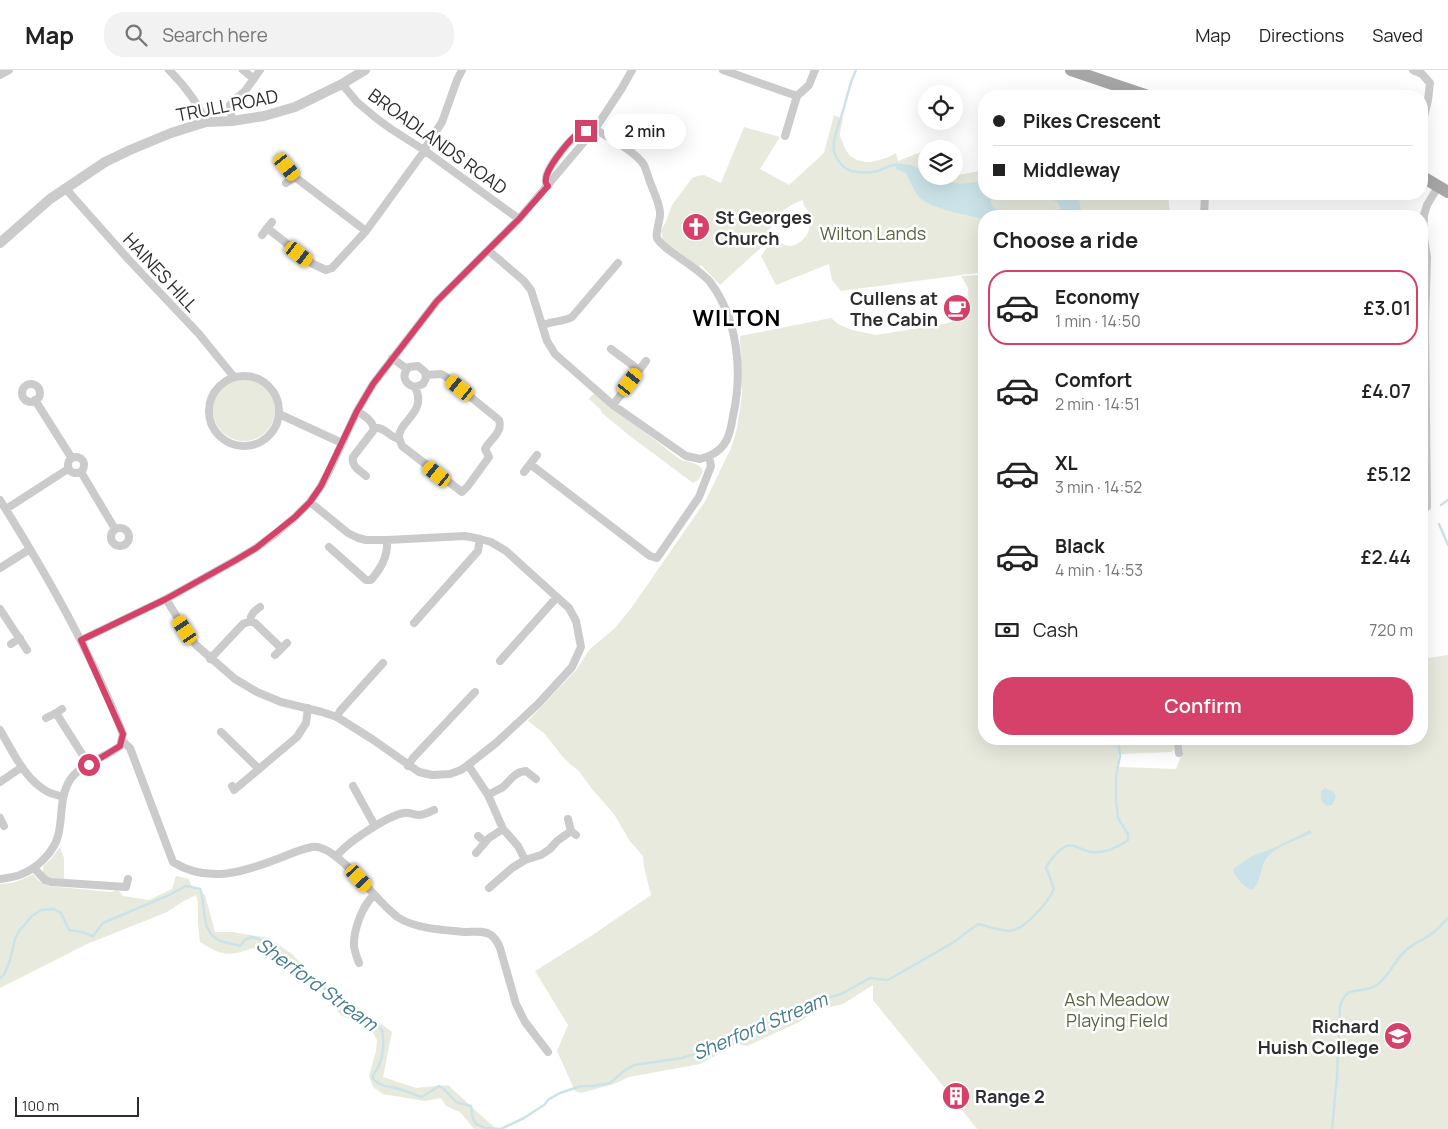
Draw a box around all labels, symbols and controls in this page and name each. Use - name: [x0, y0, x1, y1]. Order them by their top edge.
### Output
- search box: [104, 12, 454, 57]
- text: Map: [25, 18, 74, 51]
- icon: search: [122, 21, 150, 49]
- text: Search here: [162, 22, 268, 48]
- text: Map: [1195, 23, 1231, 47]
- text: Directions: [1259, 23, 1344, 47]
- text: Saved: [1372, 23, 1423, 47]
- street label: TRULL ROAD: [174, 83, 280, 127]
- street label: BROADLANDS ROAD: [364, 83, 512, 199]
- map controls: [918, 85, 963, 185]
- button: locate: [918, 85, 963, 130]
- text: Pikes Crescent: [1023, 108, 1161, 134]
- callout: 2 min: [604, 114, 686, 148]
- route end: [575, 120, 597, 142]
- text: 2 min: [625, 120, 665, 142]
- button: layers: [918, 140, 963, 185]
- car: [271, 151, 302, 183]
- text: Middleway: [1023, 157, 1120, 183]
- place label: St Georges Church: [715, 205, 812, 250]
- church icon: St Georges Church: [681, 212, 711, 242]
- park label: Wilton Lands: [820, 221, 926, 245]
- text: Choose a ride: [993, 225, 1138, 255]
- street label: HAINES HILL: [118, 227, 204, 317]
- car: [282, 239, 315, 269]
- text: Economy: [1055, 284, 1139, 310]
- icon: car: [995, 285, 1040, 330]
- place label: Cullens at The Cabin: [850, 286, 938, 331]
- cafe icon: Cullens at The Cabin: [942, 293, 972, 323]
- text: £3.01: [1364, 295, 1411, 321]
- district label: WILTON: [693, 303, 781, 333]
- text: 1 min · 14:50: [1055, 310, 1141, 332]
- car: [614, 366, 645, 398]
- text: Comfort: [1055, 367, 1132, 393]
- icon: car: [995, 368, 1040, 413]
- car: [443, 373, 476, 403]
- text: £4.07: [1362, 378, 1411, 404]
- text: 2 min · 14:51: [1055, 393, 1140, 415]
- text: XL: [1055, 450, 1078, 476]
- icon: car: [995, 451, 1040, 496]
- car: [420, 459, 453, 489]
- text: £5.12: [1367, 461, 1411, 487]
- text: 3 min · 14:52: [1055, 476, 1142, 498]
- text: Black: [1055, 533, 1104, 559]
- icon: car: [995, 534, 1040, 579]
- text: £2.44: [1361, 544, 1411, 570]
- text: 4 min · 14:53: [1055, 559, 1143, 581]
- car: [170, 613, 199, 647]
- icon: cash: [993, 616, 1021, 644]
- text: Cash: [1033, 617, 1078, 643]
- text: 720 m: [1369, 619, 1413, 641]
- button: Confirm: [993, 677, 1413, 735]
- route start: [78, 754, 100, 776]
- car: [343, 862, 374, 894]
- water label: Sherford Stream: [251, 931, 384, 1038]
- water label: Sherford Stream: [689, 985, 833, 1066]
- park label: Ash Meadow Playing Field: [1064, 987, 1170, 1032]
- place label: Richard Huish College: [1258, 1014, 1379, 1059]
- school or university icon: Richard Huish College: [1383, 1021, 1413, 1051]
- building icon: Range 2: [941, 1081, 971, 1111]
- place label: Range 2: [975, 1084, 1045, 1108]
- scale bar: [15, 1094, 139, 1117]
- text: 100 m: [22, 1096, 59, 1115]

